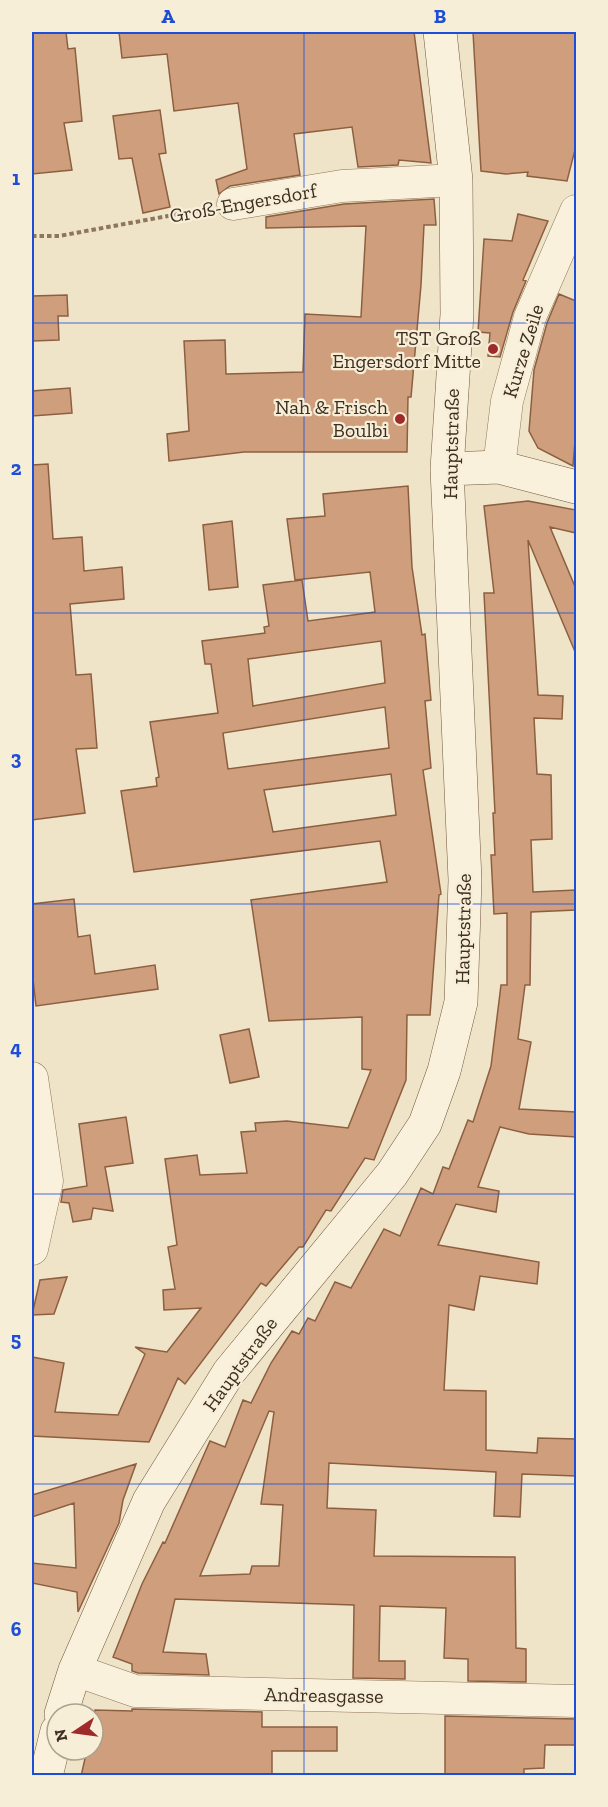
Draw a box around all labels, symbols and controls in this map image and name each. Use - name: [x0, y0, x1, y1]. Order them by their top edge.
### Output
- text: A: [161, 4, 175, 28]
- text: B: [434, 4, 446, 28]
- text: 1: [12, 166, 20, 190]
- street label: Groß-Engersdorf: [168, 178, 320, 228]
- street label: Kurze Zeile: [497, 301, 549, 401]
- place label: TST Groß Engersdorf Mitte: [332, 326, 481, 373]
- marker: TST Groß Engersdorf Mitte: [486, 342, 500, 356]
- street label: Hauptstraße: [438, 388, 464, 500]
- place label: Nah & Frisch Boulbi: [275, 395, 389, 442]
- marker: Nah & Frisch Boulbi: [393, 412, 407, 426]
- text: 2: [11, 456, 22, 480]
- text: 3: [11, 746, 22, 770]
- street label: Hauptstraße: [450, 873, 476, 985]
- text: 4: [10, 1036, 22, 1060]
- street label: Hauptstraße: [198, 1312, 282, 1416]
- text: 5: [11, 1327, 21, 1351]
- text: 6: [11, 1617, 22, 1641]
- street label: Andreasgasse: [264, 1682, 384, 1708]
- north arrow: [45, 1702, 105, 1762]
- text: N: [50, 1727, 71, 1743]

